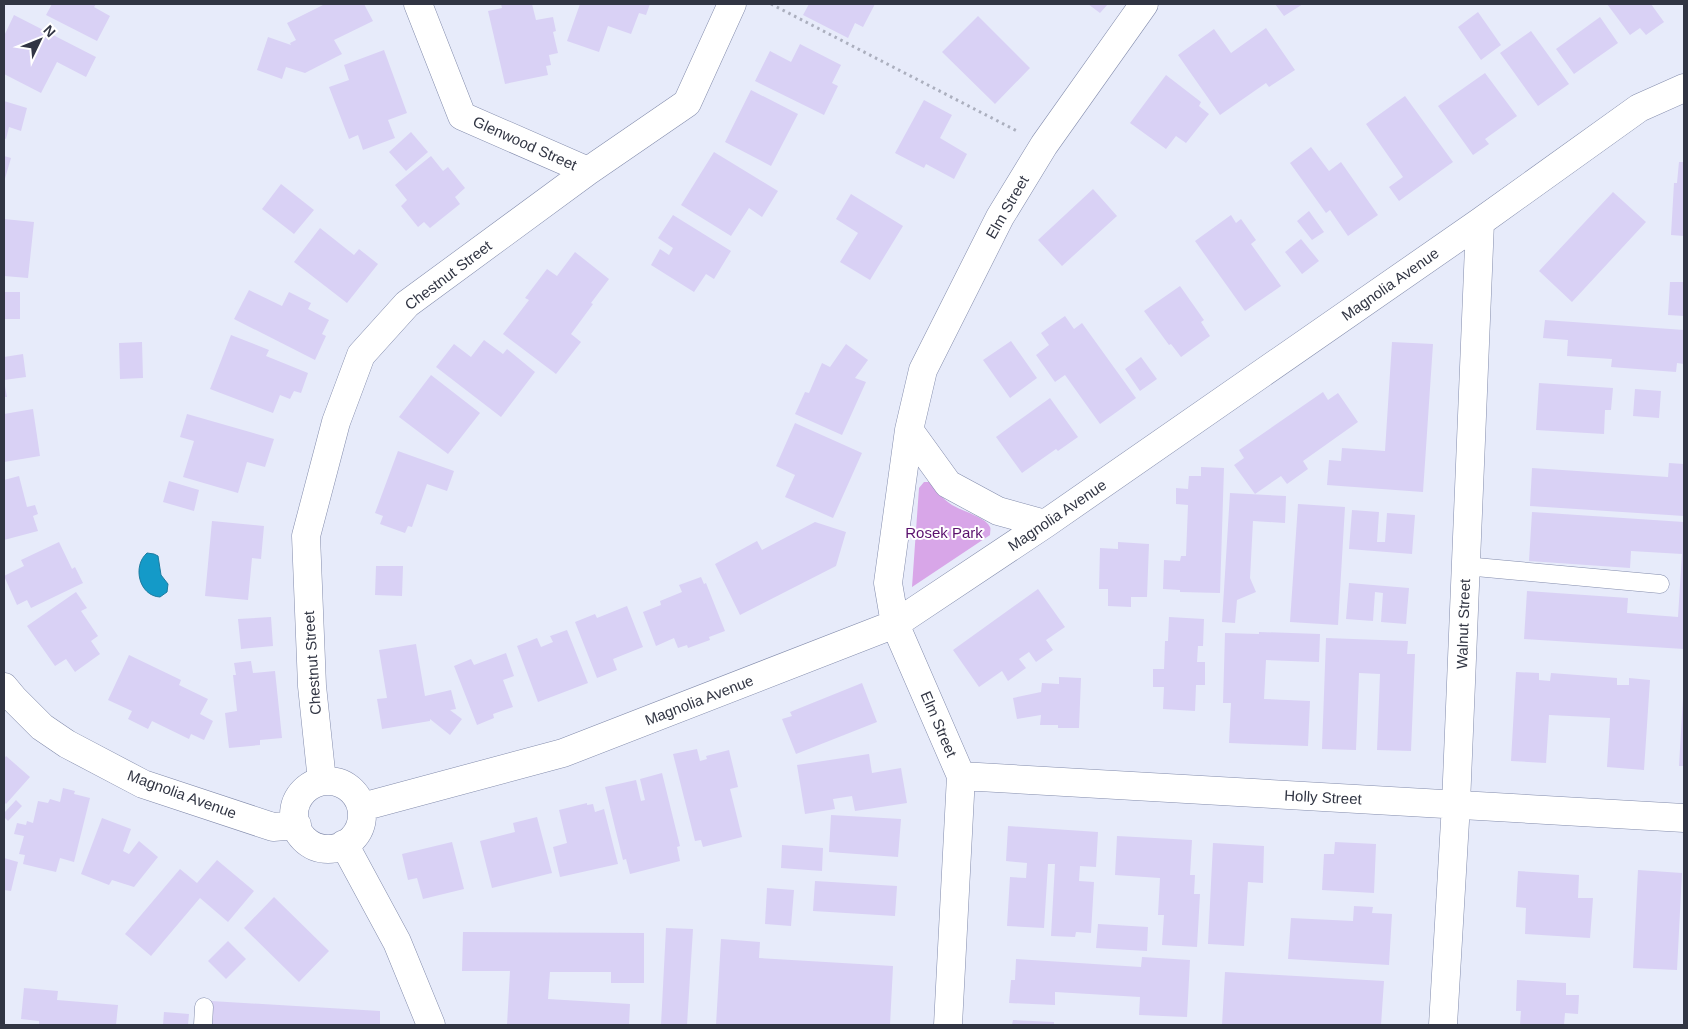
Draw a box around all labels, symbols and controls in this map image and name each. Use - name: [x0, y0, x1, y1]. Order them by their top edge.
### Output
- north arrow: [15, 15, 65, 65]
- text: N: [40, 22, 59, 40]
- street label: Glenwood Street: [471, 113, 580, 174]
- street label: Elm Street: [982, 172, 1032, 242]
- street label: Chestnut Street: [401, 236, 495, 313]
- street label: Magnolia Avenue: [1338, 244, 1442, 324]
- street label: Magnolia Avenue: [1005, 476, 1109, 554]
- park label: Rosek Park: [905, 524, 983, 541]
- street label: Walnut Street: [1453, 578, 1473, 669]
- street label: Chestnut Street: [300, 610, 324, 716]
- street label: Magnolia Avenue: [642, 671, 756, 729]
- street label: Elm Street: [917, 688, 961, 760]
- street label: Magnolia Avenue: [125, 766, 239, 822]
- street label: Holly Street: [1284, 786, 1363, 808]

